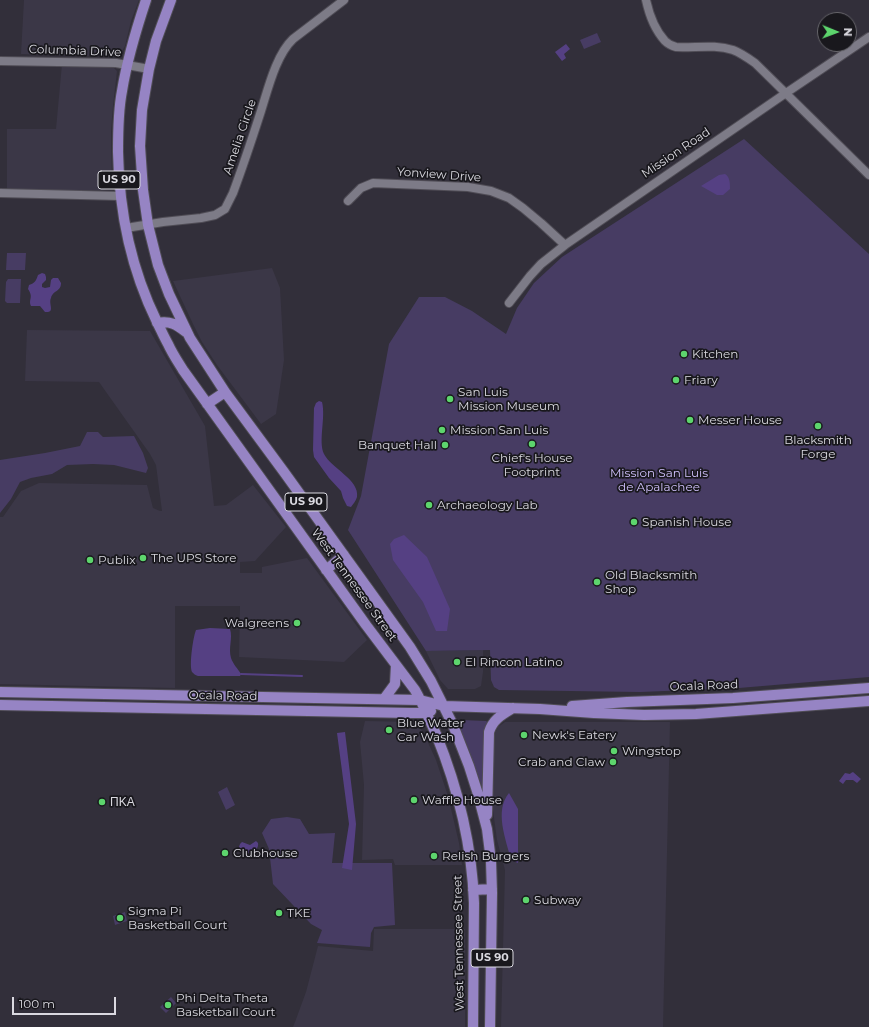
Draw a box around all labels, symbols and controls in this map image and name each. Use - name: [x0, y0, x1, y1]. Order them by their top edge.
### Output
- north arrow: [817, 12, 857, 52]
- text: N: [841, 28, 855, 37]
- street label: Columbia Drive: [28, 42, 122, 60]
- street label: Amelia Circle: [220, 97, 260, 177]
- street label: Mission Road: [639, 125, 713, 181]
- street label: Yonview Drive: [396, 165, 482, 185]
- road number: US 90: [98, 171, 140, 189]
- place label: Kitchen: [692, 347, 738, 361]
- marker: Kitchen: [679, 349, 689, 359]
- place label: Friary: [684, 373, 718, 387]
- marker: Friary: [671, 375, 681, 385]
- place label: San Luis Mission Museum: [458, 385, 560, 413]
- marker: San Luis Mission Museum: [445, 394, 455, 404]
- place label: Messer House: [698, 413, 782, 427]
- marker: Messer House: [685, 415, 695, 425]
- marker: Blacksmith Forge: [813, 421, 823, 431]
- place label: Mission San Luis: [450, 423, 548, 437]
- marker: Mission San Luis: [437, 425, 447, 435]
- place label: Blacksmith Forge: [784, 433, 852, 461]
- place label: Banquet Hall: [358, 438, 437, 452]
- marker: Chief's House Footprint: [527, 439, 537, 449]
- marker: Banquet Hall: [440, 440, 450, 450]
- place label: Chief's House Footprint: [491, 451, 573, 479]
- park label: Mission San Luis de Apalachee: [610, 466, 708, 494]
- road number: US 90: [285, 493, 327, 511]
- place label: Archaeology Lab: [437, 498, 538, 512]
- marker: Archaeology Lab: [424, 500, 434, 510]
- place label: Spanish House: [642, 515, 731, 529]
- marker: Spanish House: [629, 517, 639, 527]
- street label: West Tennessee Street: [308, 526, 400, 644]
- place label: The UPS Store: [151, 551, 236, 565]
- place label: Publix: [98, 553, 136, 567]
- marker: The UPS Store: [138, 553, 148, 563]
- marker: Publix: [85, 555, 95, 565]
- place label: Old Blacksmith Shop: [605, 568, 697, 596]
- marker: Old Blacksmith Shop: [592, 577, 602, 587]
- place label: Walgreens: [225, 616, 289, 630]
- marker: Walgreens: [292, 618, 302, 628]
- place label: El Rincon Latino: [465, 655, 563, 669]
- marker: El Rincon Latino: [452, 657, 462, 667]
- street label: Ocala Road: [669, 678, 739, 694]
- street label: Ocala Road: [189, 688, 257, 704]
- place label: Blue Water Car Wash: [397, 716, 464, 744]
- marker: Blue Water Car Wash: [384, 725, 394, 735]
- place label: Newk's Eatery: [532, 728, 616, 742]
- marker: Newk's Eatery: [519, 730, 529, 740]
- place label: Wingstop: [622, 744, 681, 758]
- marker: Wingstop: [609, 746, 619, 756]
- place label: Crab and Claw: [518, 755, 605, 769]
- marker: Crab and Claw: [608, 757, 618, 767]
- place label: Waffle House: [422, 793, 502, 807]
- place label: ΠΚΑ: [110, 795, 135, 809]
- marker: Waffle House: [409, 795, 419, 805]
- marker: ΠΚΑ: [97, 797, 107, 807]
- place label: Clubhouse: [233, 846, 298, 860]
- marker: Clubhouse: [220, 848, 230, 858]
- place label: Relish Burgers: [442, 849, 529, 863]
- marker: Relish Burgers: [429, 851, 439, 861]
- street label: West Tennessee Street: [451, 875, 467, 1011]
- place label: Subway: [534, 893, 581, 907]
- marker: Subway: [521, 895, 531, 905]
- place label: Sigma Pi Basketball Court: [128, 904, 227, 932]
- place label: TKE: [287, 906, 310, 920]
- marker: TKE: [274, 908, 284, 918]
- marker: Sigma Pi Basketball Court: [115, 913, 125, 923]
- road number: US 90: [471, 949, 513, 967]
- scale bar: [14, 989, 118, 1015]
- place label: Phi Delta Theta Basketball Court: [176, 991, 275, 1019]
- text: 100 m: [19, 996, 55, 1011]
- marker: Phi Delta Theta Basketball Court: [163, 1000, 173, 1010]

